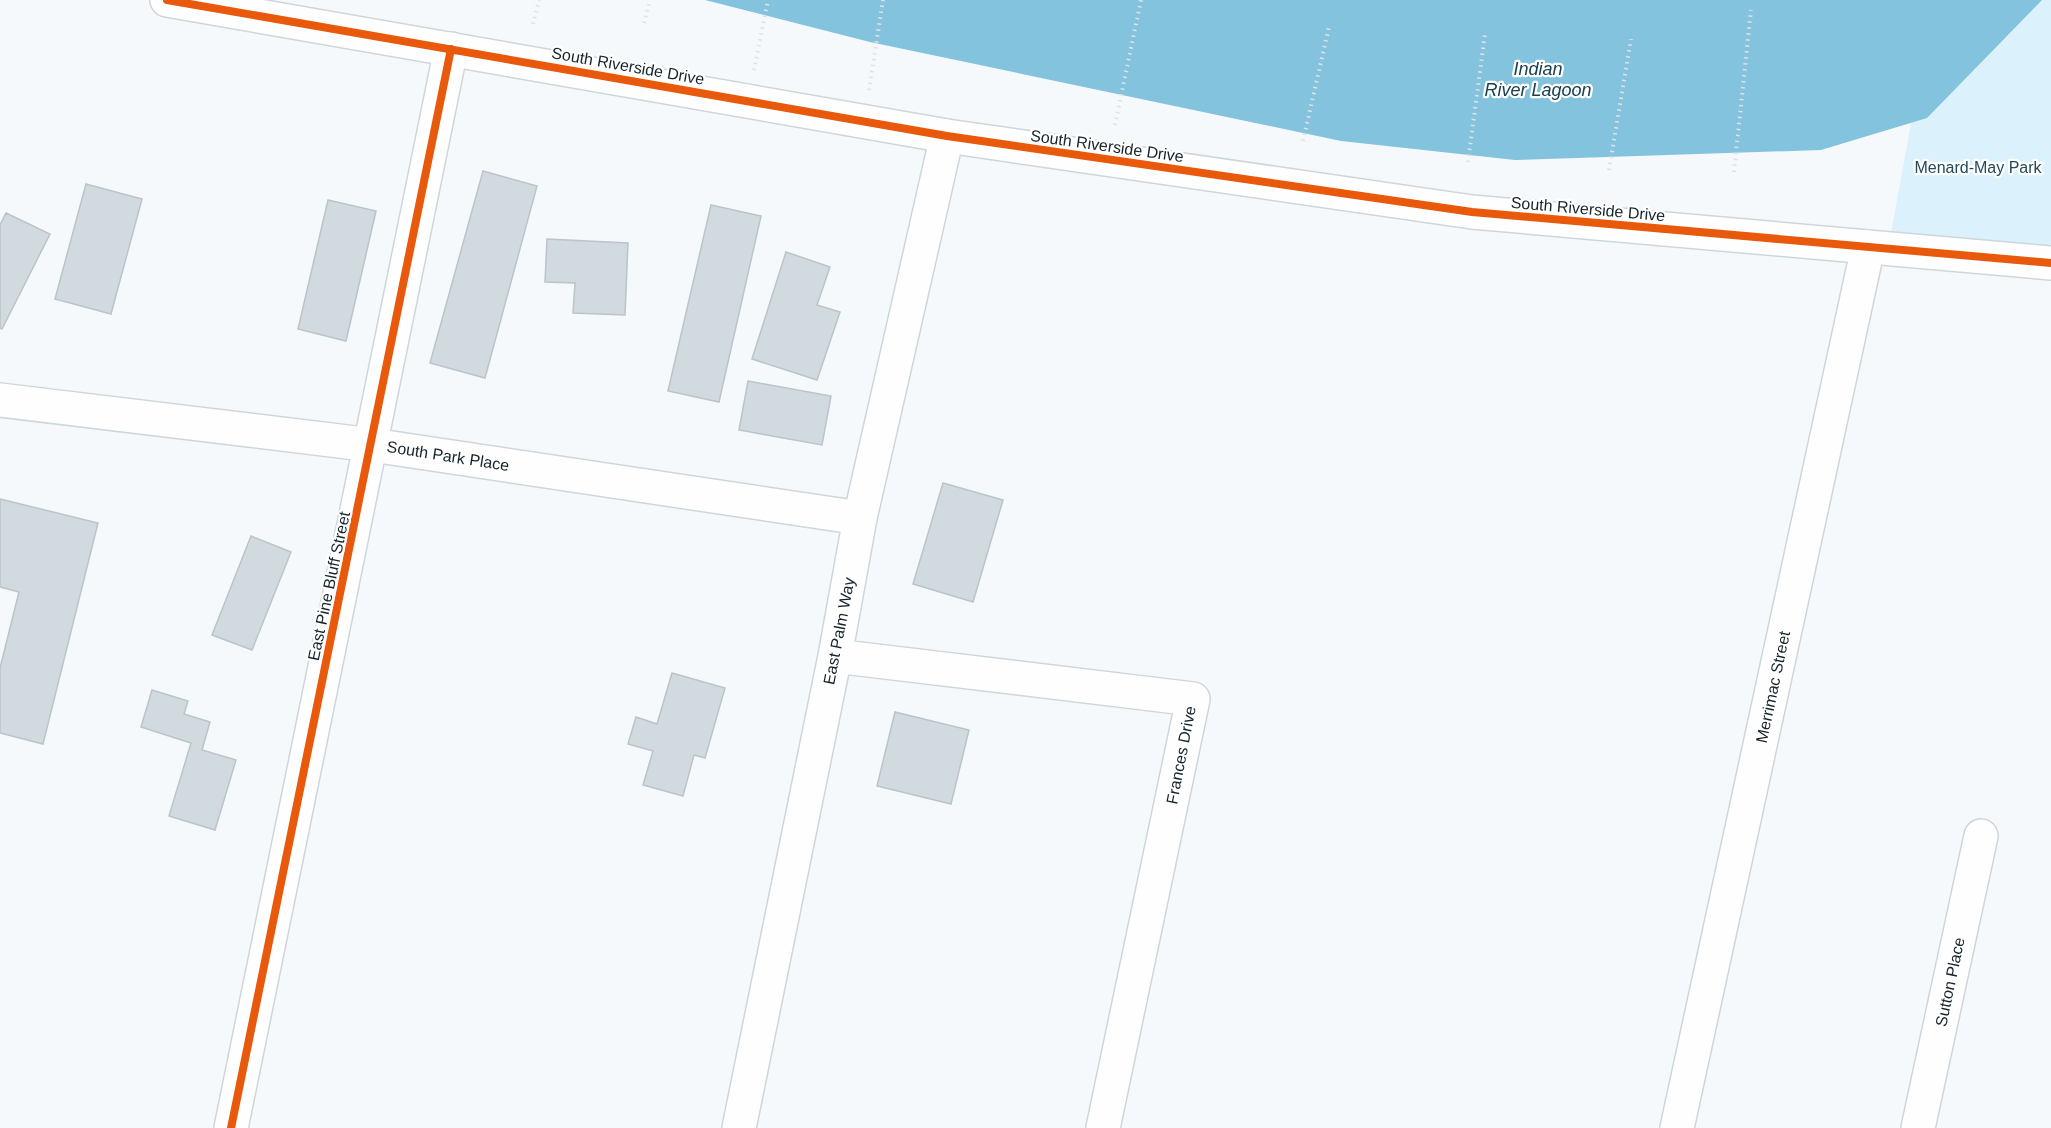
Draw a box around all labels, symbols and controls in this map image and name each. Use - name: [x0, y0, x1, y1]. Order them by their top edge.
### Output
- street label: South Riverside Drive: [550, 44, 706, 88]
- water label: Indian River Lagoon: [1484, 59, 1592, 100]
- street label: South Riverside Drive: [1029, 127, 1185, 165]
- park label: Menard-May Park: [1914, 159, 2043, 176]
- street label: South Riverside Drive: [1510, 194, 1666, 224]
- street label: South Park Place: [386, 438, 510, 474]
- street label: East Pine Bluff Street: [305, 509, 353, 662]
- street label: East Palm Way: [820, 576, 858, 686]
- street label: Merrimac Street: [1753, 629, 1793, 744]
- street label: Frances Drive: [1163, 704, 1199, 805]
- street label: Sutton Place: [1932, 936, 1968, 1028]

